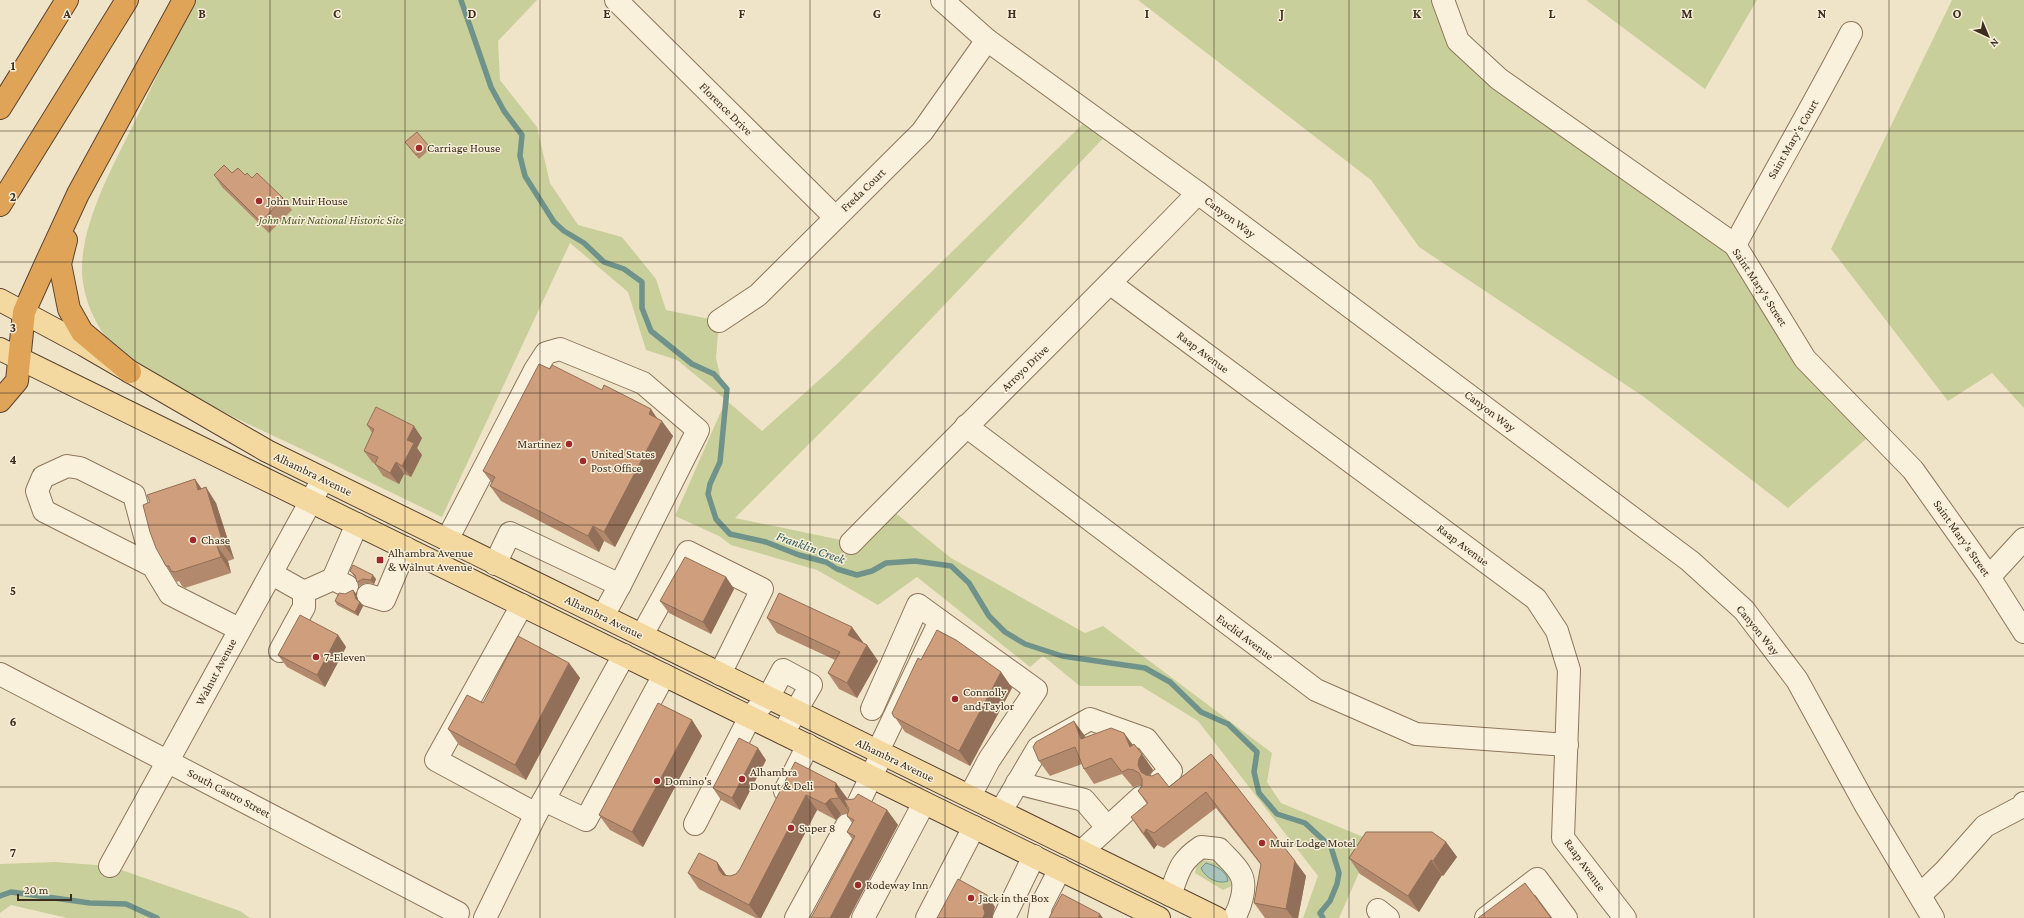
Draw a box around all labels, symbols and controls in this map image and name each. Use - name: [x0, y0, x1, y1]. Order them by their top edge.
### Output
- text: A: [62, 6, 71, 21]
- text: B: [198, 6, 206, 21]
- text: C: [333, 6, 341, 21]
- text: D: [468, 6, 477, 21]
- text: E: [603, 6, 611, 21]
- text: F: [739, 6, 746, 21]
- text: G: [873, 6, 881, 21]
- text: H: [1008, 6, 1017, 21]
- text: I: [1145, 6, 1149, 21]
- text: J: [1278, 6, 1284, 21]
- text: K: [1413, 6, 1422, 21]
- text: L: [1549, 6, 1556, 21]
- text: M: [1681, 6, 1693, 21]
- text: N: [1818, 6, 1827, 21]
- text: O: [1953, 6, 1962, 21]
- north arrow: [1968, 16, 2008, 56]
- text: N: [1988, 36, 2002, 50]
- text: 1: [11, 58, 16, 73]
- street label: Florence Drive: [697, 80, 755, 138]
- street label: Saint Mary's Court: [1765, 96, 1822, 181]
- place label: Carriage House: [427, 141, 500, 155]
- marker: Carriage House: [414, 143, 424, 153]
- street label: Freda Court: [838, 165, 889, 215]
- text: 2: [10, 189, 17, 204]
- street label: Canyon Way: [1202, 193, 1259, 241]
- place label: John Muir House: [266, 194, 348, 208]
- marker: John Muir House: [254, 196, 264, 206]
- park label: John Muir National Historic Site: [256, 213, 404, 227]
- street label: Saint Mary's Street: [1730, 245, 1791, 329]
- text: 3: [10, 320, 16, 335]
- street label: Raap Avenue: [1174, 328, 1232, 376]
- street label: Arroyo Drive: [998, 342, 1052, 394]
- street label: Canyon Way: [1462, 387, 1519, 435]
- place label: Martinez: [517, 437, 561, 451]
- marker: Martinez: [564, 439, 574, 449]
- place label: United States Post Office: [591, 447, 655, 475]
- street label: Alhambra Avenue: [272, 449, 354, 499]
- text: 4: [9, 452, 17, 467]
- marker: United States Post Office: [578, 456, 588, 466]
- street label: Saint Mary's Street: [1930, 497, 1994, 580]
- street label: Raap Avenue: [1434, 521, 1492, 569]
- water label: Franklin Creek: [774, 528, 849, 567]
- place label: Chase: [201, 533, 230, 547]
- marker: Chase: [188, 535, 198, 545]
- place label: Alhambra Avenue & Walnut Avenue: [388, 546, 473, 574]
- marker: Alhambra Avenue & Walnut Avenue: [375, 555, 385, 565]
- text: 5: [10, 583, 16, 598]
- street label: Alhambra Avenue: [563, 592, 645, 642]
- street label: Canyon Way: [1733, 602, 1783, 658]
- street label: Euclid Avenue: [1214, 611, 1276, 663]
- street label: Walnut Avenue: [193, 636, 239, 708]
- place label: 7-Eleven: [324, 650, 366, 664]
- marker: 7-Eleven: [311, 652, 321, 662]
- place label: Connolly and Taylor: [963, 685, 1015, 713]
- marker: Connolly and Taylor: [950, 694, 960, 704]
- text: 6: [9, 714, 17, 729]
- street label: Alhambra Avenue: [854, 735, 936, 785]
- street label: South Castro Street: [185, 765, 274, 821]
- place label: Alhambra Donut & Deli: [750, 765, 813, 793]
- place label: Domino's: [665, 774, 712, 788]
- marker: Alhambra Donut & Deli: [737, 774, 747, 784]
- marker: Domino's: [652, 776, 662, 786]
- place label: Super 8: [799, 821, 836, 835]
- marker: Super 8: [786, 823, 796, 833]
- place label: Muir Lodge Motel: [1270, 836, 1356, 850]
- street label: Raap Avenue: [1561, 836, 1609, 894]
- marker: Muir Lodge Motel: [1257, 838, 1267, 848]
- text: 7: [10, 845, 16, 860]
- scale bar: [18, 876, 71, 902]
- place label: Rodeway Inn: [866, 878, 929, 892]
- marker: Rodeway Inn: [853, 880, 863, 890]
- text: 20 m: [24, 883, 49, 897]
- place label: Jack in the Box: [978, 891, 1049, 905]
- marker: Jack in the Box: [966, 893, 976, 903]

